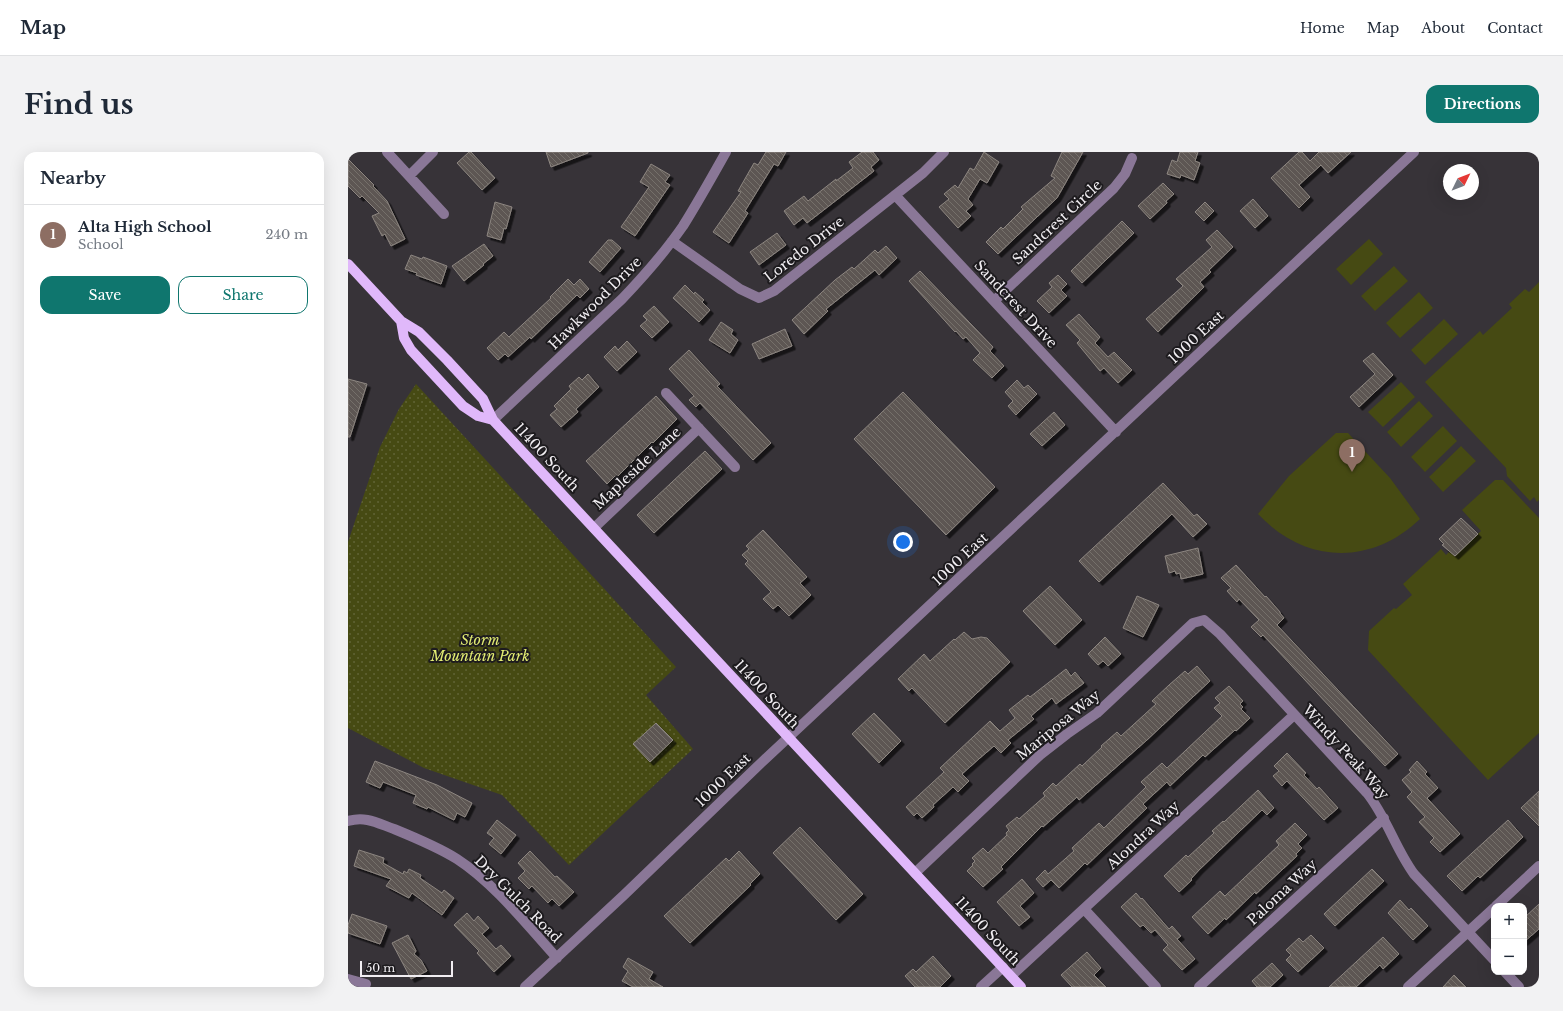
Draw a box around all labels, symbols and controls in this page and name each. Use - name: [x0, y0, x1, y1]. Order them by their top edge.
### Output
- text: Map: [20, 16, 66, 39]
- text: Home: [1300, 19, 1345, 37]
- text: Map: [1367, 19, 1399, 37]
- text: About: [1421, 19, 1465, 37]
- text: Contact: [1487, 19, 1543, 37]
- button: Directions: [1426, 85, 1539, 123]
- text: Find us: [24, 87, 134, 122]
- north arrow: [1443, 164, 1479, 200]
- text: Nearby: [40, 168, 106, 189]
- street label: Sandcrest Circle: [1008, 176, 1106, 268]
- street label: Loredo Drive: [760, 212, 848, 286]
- text: Alta High School: [78, 217, 211, 236]
- text: 1: [50, 226, 56, 243]
- text: 240 m: [265, 226, 308, 243]
- text: School: [78, 236, 124, 253]
- street label: Hawkwood Drive: [545, 253, 645, 353]
- street label: Sandcrest Drive: [971, 256, 1061, 352]
- button: Save: [40, 276, 170, 314]
- button: Share: [178, 276, 308, 314]
- street label: 1000 East: [1164, 306, 1228, 367]
- street label: 11400 South: [511, 419, 584, 495]
- street label: Mapleside Lane: [589, 423, 685, 513]
- pin: 1: [1339, 439, 1365, 472]
- street label: 1000 East: [928, 528, 992, 589]
- your location: [893, 532, 913, 552]
- park label: Storm Mountain Park: [430, 631, 529, 665]
- street label: 11400 South: [731, 656, 804, 732]
- street label: Mariposa Way: [1013, 686, 1103, 764]
- street label: Windy Peak Way: [1298, 700, 1393, 803]
- street label: 1000 East: [692, 749, 755, 811]
- street label: Alondra Way: [1102, 797, 1183, 874]
- street label: Dry Gulch Road: [471, 852, 566, 947]
- street label: Paloma Way: [1243, 855, 1321, 929]
- street label: 11400 South: [952, 893, 1025, 969]
- map controls: [1491, 903, 1527, 975]
- button: +: [1491, 903, 1527, 939]
- button: −: [1491, 939, 1527, 975]
- scale bar: [360, 959, 453, 978]
- text: 50 m: [366, 961, 395, 975]

